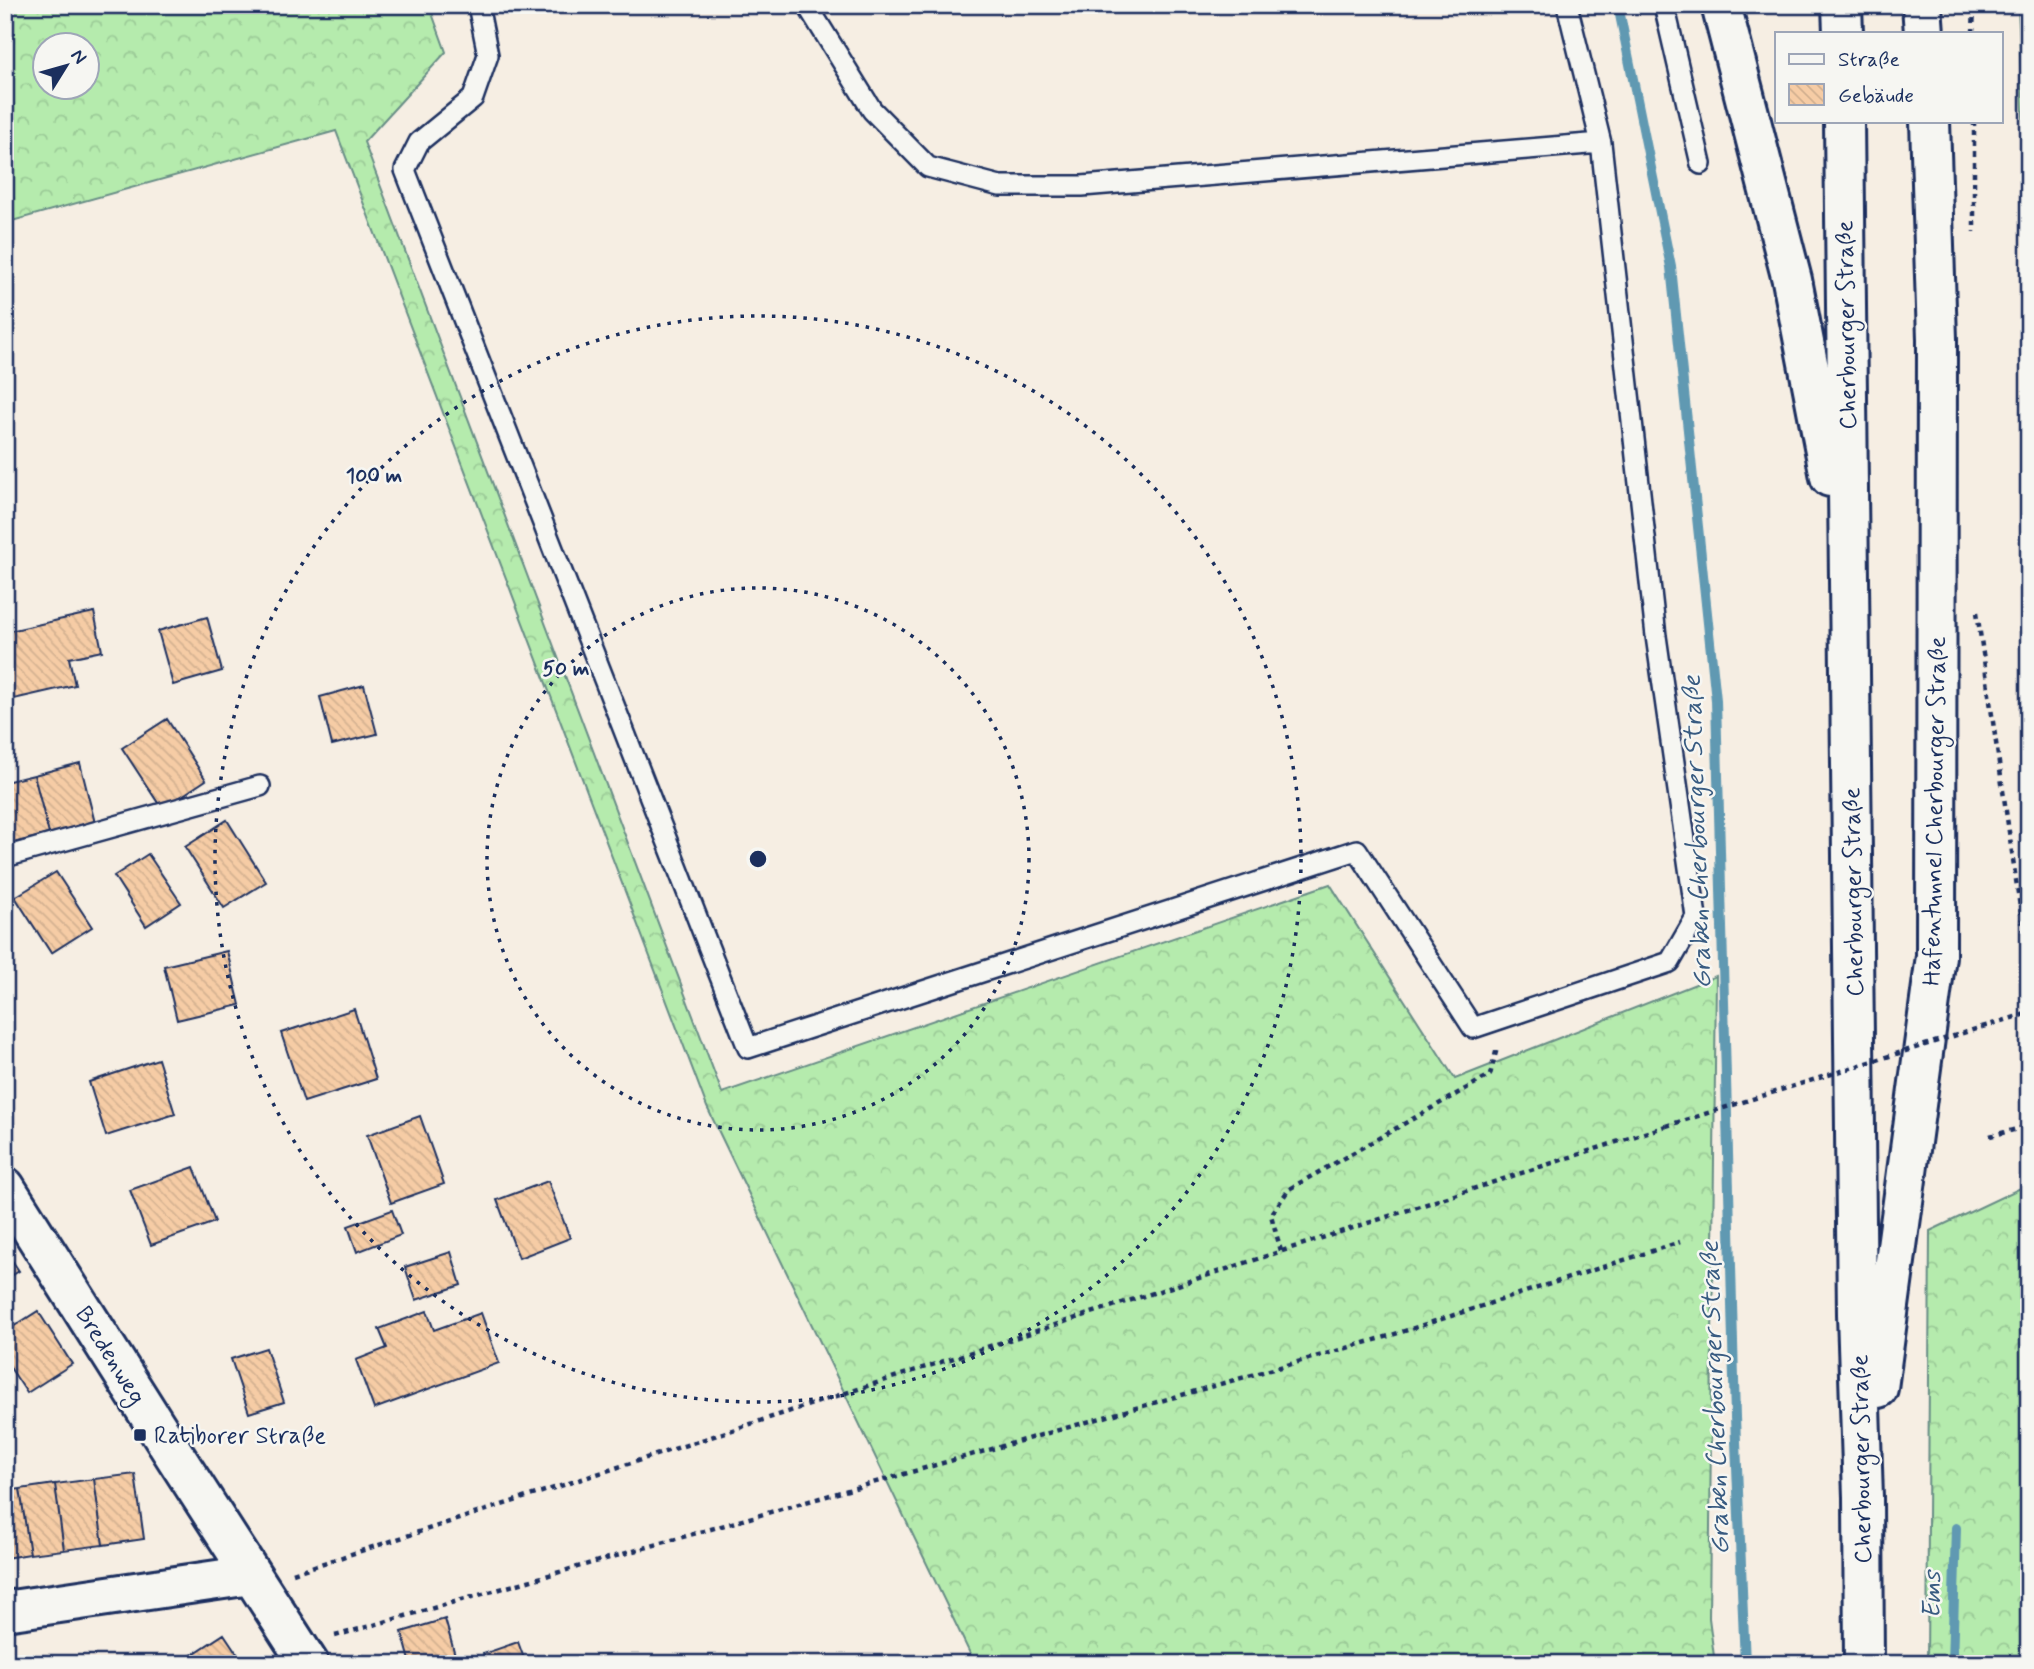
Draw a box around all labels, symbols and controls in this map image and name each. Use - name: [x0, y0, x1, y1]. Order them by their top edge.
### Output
- north arrow: [32, 32, 102, 102]
- legend: [1775, 32, 2002, 122]
- text: N: [65, 44, 92, 69]
- text: Straße: [1838, 46, 1900, 74]
- text: Gebäude: [1838, 82, 1914, 110]
- street label: Cherbourger Straße: [1830, 220, 1867, 430]
- text: 100 m: [346, 462, 402, 490]
- street label: Hafentunnel Cherbourger Straße: [1917, 636, 1956, 986]
- text: 50 m: [543, 655, 590, 683]
- water label: Graben Cherbourger Straße: [1675, 673, 1720, 989]
- street label: Cherbourger Straße: [1837, 787, 1874, 997]
- centre of rings: [746, 847, 770, 871]
- water label: Graben Cherbourger Straße: [1693, 1239, 1738, 1555]
- street label: Bredenweg: [66, 1301, 152, 1412]
- street label: Cherbourger Straße: [1845, 1354, 1882, 1564]
- place label: Ratiborer Straße: [154, 1421, 326, 1452]
- marker: Ratiborer Straße: [132, 1427, 148, 1443]
- water label: Ems: [1916, 1569, 1950, 1619]

